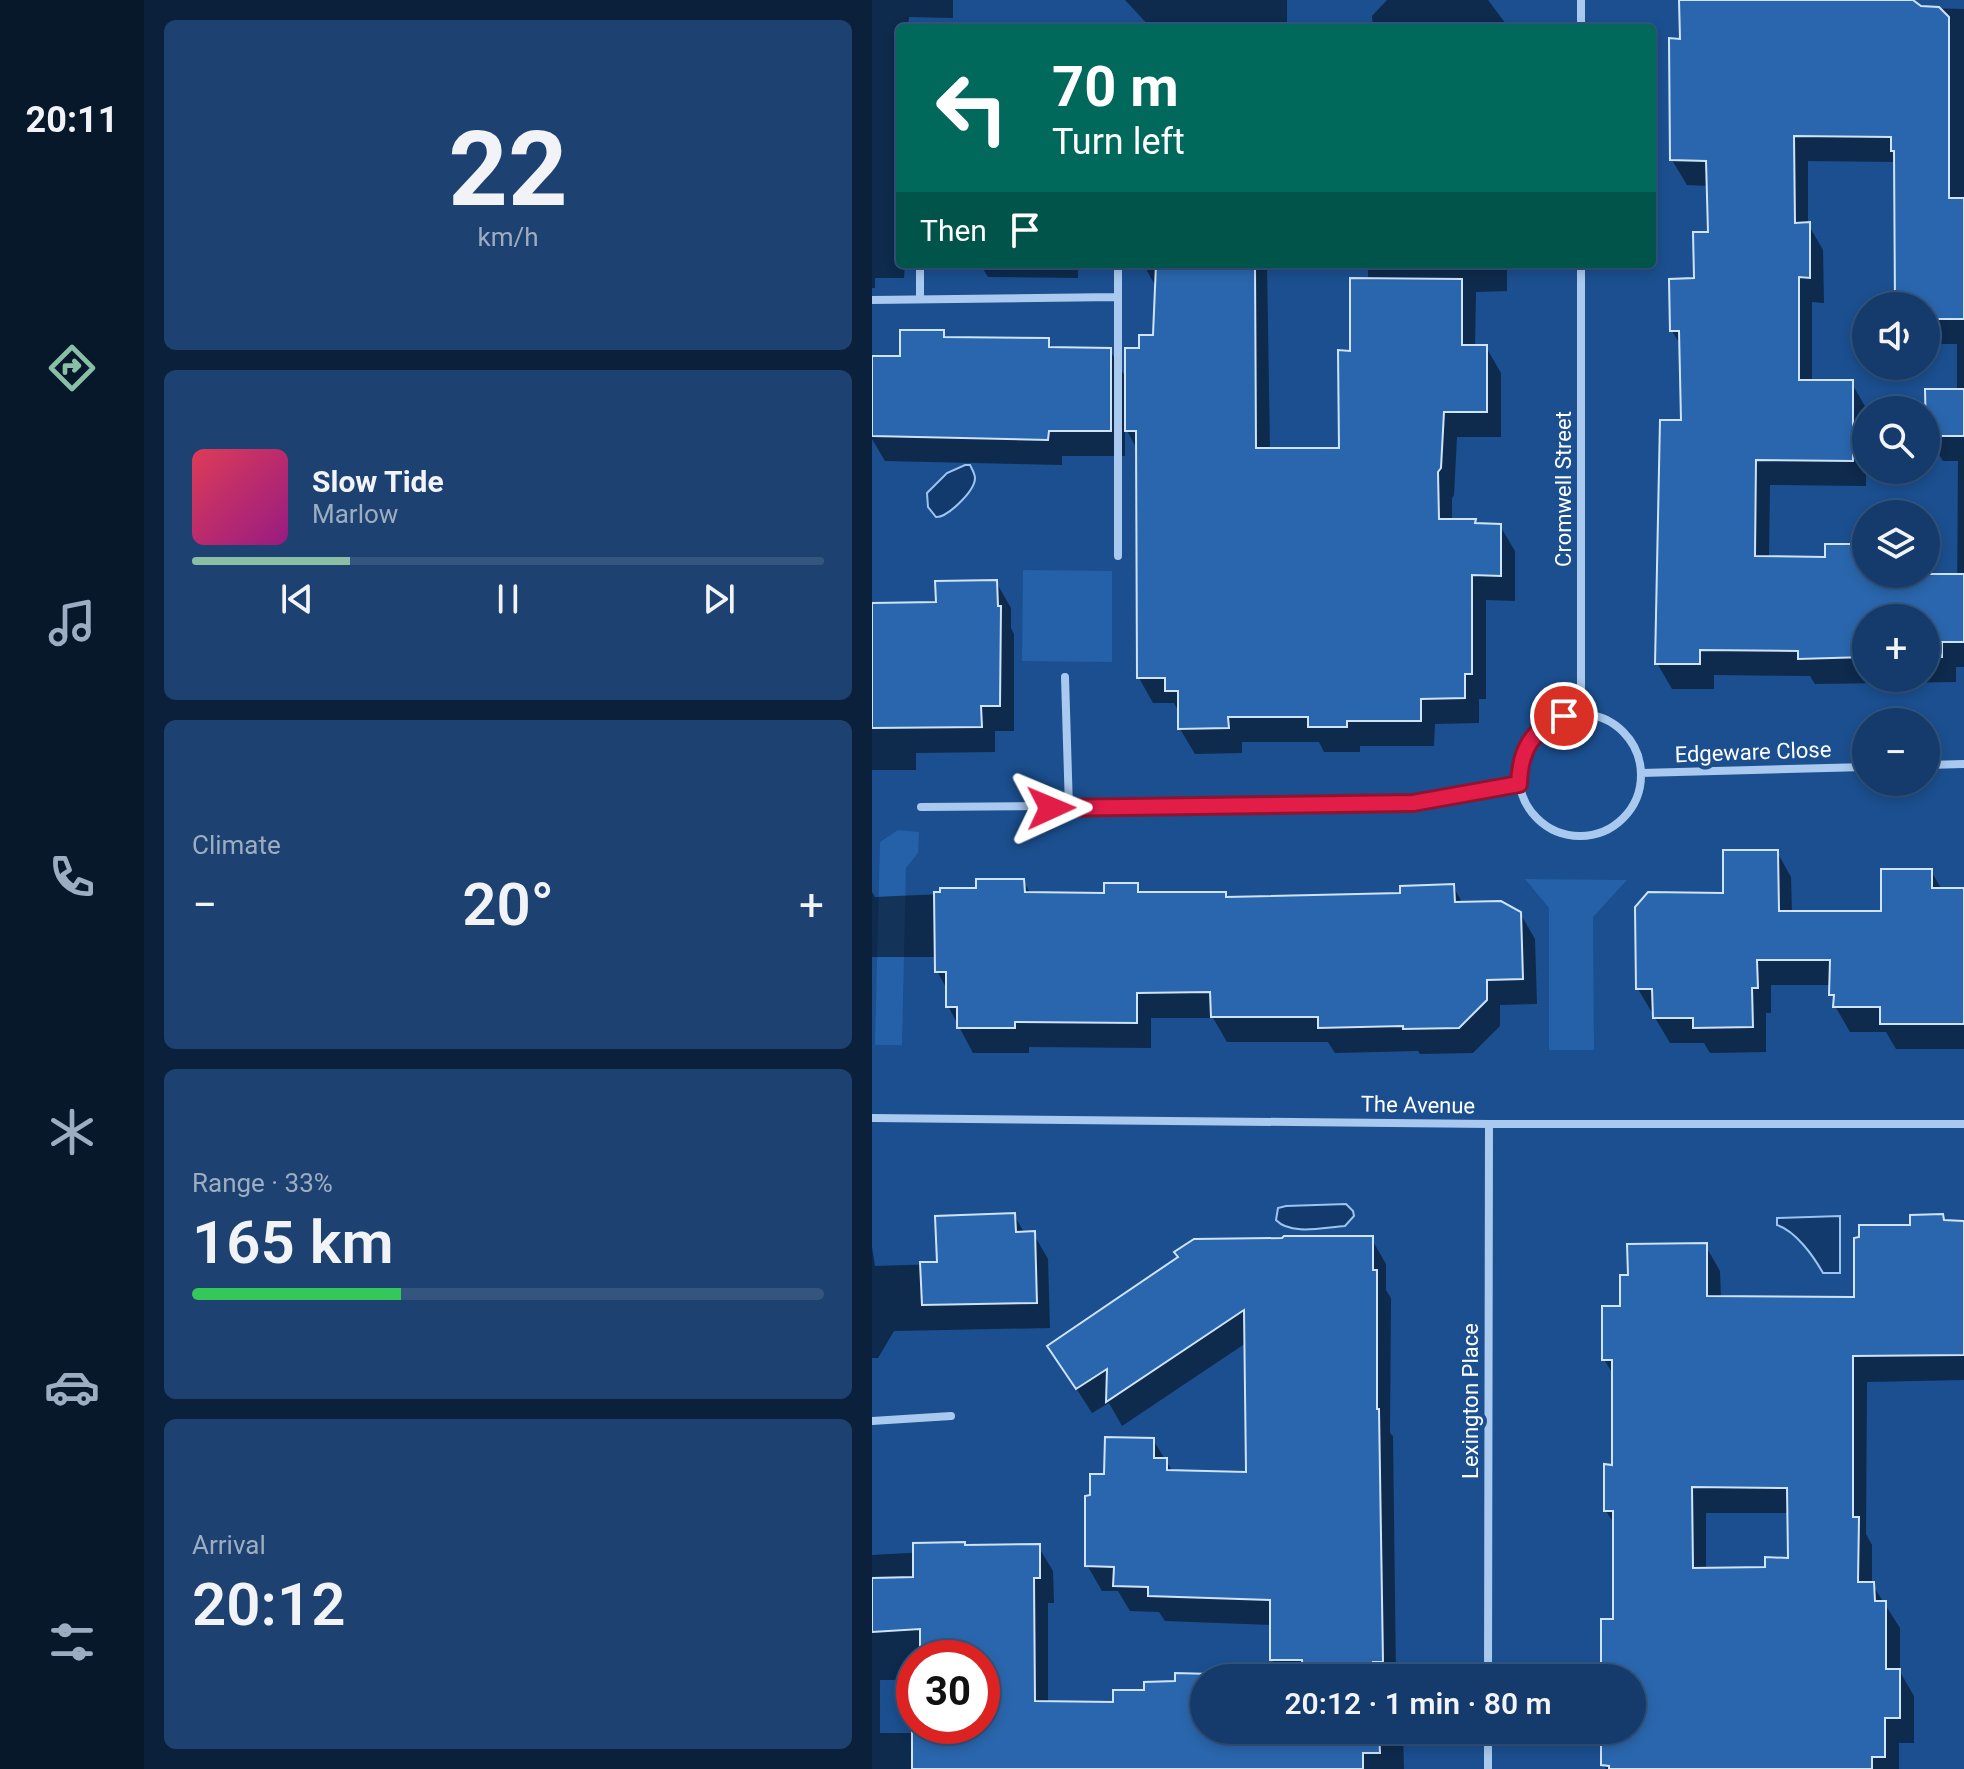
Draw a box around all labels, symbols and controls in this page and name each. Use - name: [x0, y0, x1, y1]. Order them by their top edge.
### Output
- text: 70 m: [1052, 54, 1179, 120]
- icon: left: [920, 56, 1024, 160]
- text: 20:11: [26, 99, 118, 141]
- text: 22: [448, 109, 568, 230]
- text: Turn left: [1052, 121, 1185, 163]
- icon: arrive: [1003, 208, 1047, 252]
- text: Then: [920, 213, 987, 248]
- text: km/h: [477, 222, 539, 252]
- map controls: [1852, 292, 1940, 796]
- button: sound: [1852, 292, 1940, 380]
- icon: directions: [44, 340, 100, 396]
- button: search: [1852, 396, 1940, 484]
- street label: Cromwell Street: [1551, 411, 1576, 567]
- text: Slow Tide: [312, 464, 444, 499]
- text: Marlow: [312, 499, 398, 529]
- button: layers: [1852, 500, 1940, 588]
- icon: previous: [275, 577, 319, 621]
- icon: pause: [486, 577, 530, 621]
- icon: next: [697, 577, 741, 621]
- icon: music: [44, 595, 100, 651]
- button: +: [1852, 604, 1940, 692]
- pin: [1530, 682, 1598, 750]
- icon: arrive: [1542, 694, 1586, 738]
- button: −: [1852, 708, 1940, 796]
- street label: Edgeware Close: [1674, 737, 1832, 767]
- position arrow: [1009, 766, 1093, 850]
- text: Climate: [192, 830, 281, 860]
- icon: phone: [44, 849, 100, 905]
- text: 20°: [462, 869, 554, 940]
- text: −: [192, 879, 217, 931]
- text: +: [799, 879, 824, 931]
- street label: The Avenue: [1361, 1092, 1475, 1118]
- icon: climate: [44, 1104, 100, 1160]
- text: Range · 33%: [192, 1168, 333, 1198]
- text: 165 km: [192, 1207, 394, 1278]
- street label: Lexington Place: [1458, 1323, 1483, 1479]
- icon: car: [44, 1359, 100, 1415]
- text: Arrival: [192, 1530, 266, 1560]
- text: 20:12: [192, 1569, 345, 1640]
- icon: filters: [44, 1614, 100, 1670]
- speed limit sign: 30: [896, 1640, 1000, 1744]
- text: 20:12 · 1 min · 80 m: [1284, 1686, 1552, 1721]

